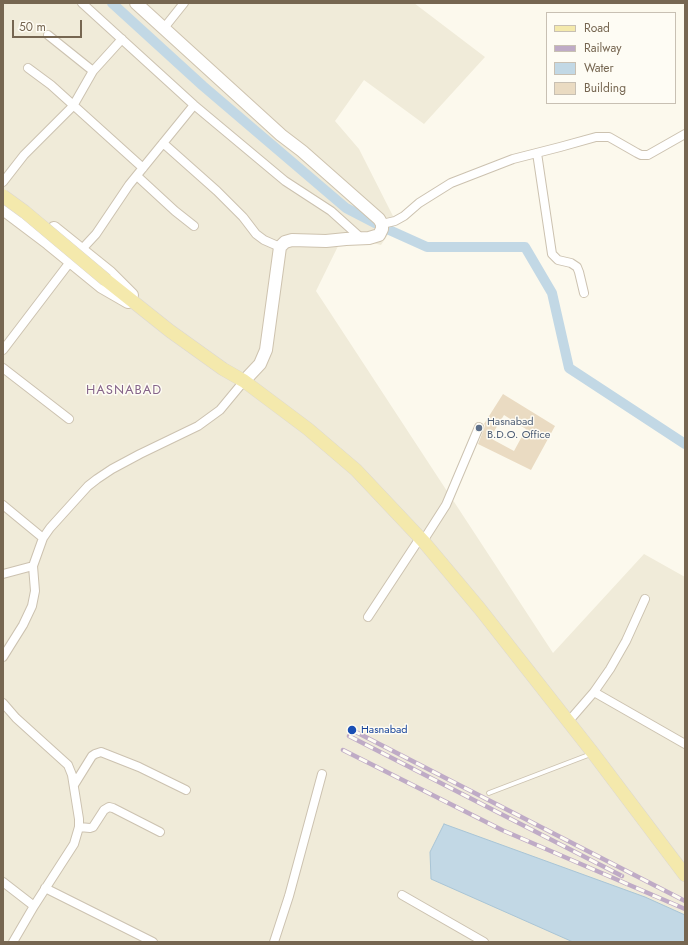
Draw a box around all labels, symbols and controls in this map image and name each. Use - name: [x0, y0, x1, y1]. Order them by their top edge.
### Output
- scale bar: [14, 12, 84, 38]
- legend: [546, 12, 676, 104]
- text: 50 m: [19, 18, 46, 36]
- text: Road: [584, 19, 610, 37]
- text: Railway: [584, 39, 622, 57]
- text: Water: [584, 59, 614, 77]
- text: Building: [584, 79, 626, 97]
- district label: HASNABAD: [86, 383, 162, 399]
- place label: Hasnabad B.D.O. Office: [487, 415, 550, 441]
- marker: Hasnabad B.D.O. Office: [474, 423, 484, 433]
- place label: Hasnabad: [361, 723, 407, 737]
- marker: Hasnabad: [346, 724, 358, 736]

